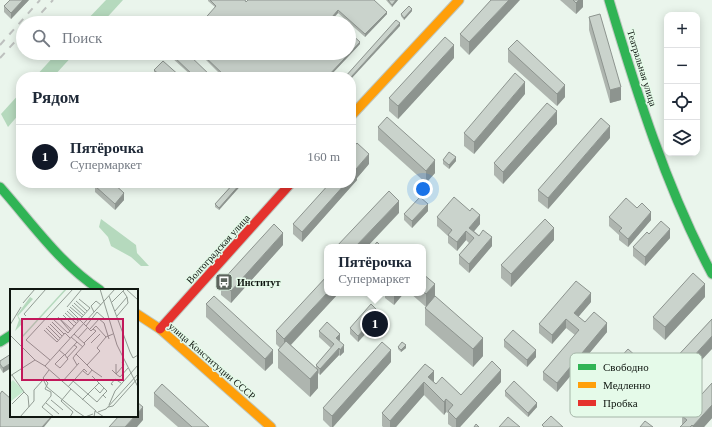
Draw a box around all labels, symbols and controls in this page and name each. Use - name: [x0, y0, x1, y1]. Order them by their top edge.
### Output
- map controls: [664, 12, 700, 156]
- button: +: [664, 12, 700, 48]
- search box: [16, 16, 356, 60]
- icon: search: [30, 27, 52, 49]
- street label: Театральная улица: [625, 28, 659, 108]
- text: Поиск: [62, 30, 102, 46]
- button: −: [664, 48, 700, 84]
- button: locate: [664, 84, 700, 120]
- text: Рядом: [32, 88, 80, 107]
- button: layers: [664, 120, 700, 156]
- text: Пятёрочка: [70, 140, 144, 156]
- text: 1: [42, 149, 48, 164]
- text: 160 m: [307, 149, 340, 164]
- text: Супермаркет: [70, 157, 142, 172]
- your location: [413, 179, 433, 199]
- street label: Волгоградская улица: [184, 212, 252, 286]
- popup: [324, 244, 426, 296]
- text: Пятёрочка: [338, 254, 412, 270]
- text: Супермаркет: [338, 271, 410, 286]
- bus stop icon: Институт: [214, 272, 234, 292]
- place label: Институт: [237, 277, 280, 288]
- inset map: [10, 289, 138, 417]
- pin: 1: [362, 309, 388, 339]
- street label: улица Конституции СССР: [166, 320, 258, 402]
- legend: [570, 353, 702, 417]
- text: Свободно: [603, 361, 649, 373]
- text: Медленно: [603, 379, 651, 391]
- text: Пробка: [603, 397, 638, 409]

